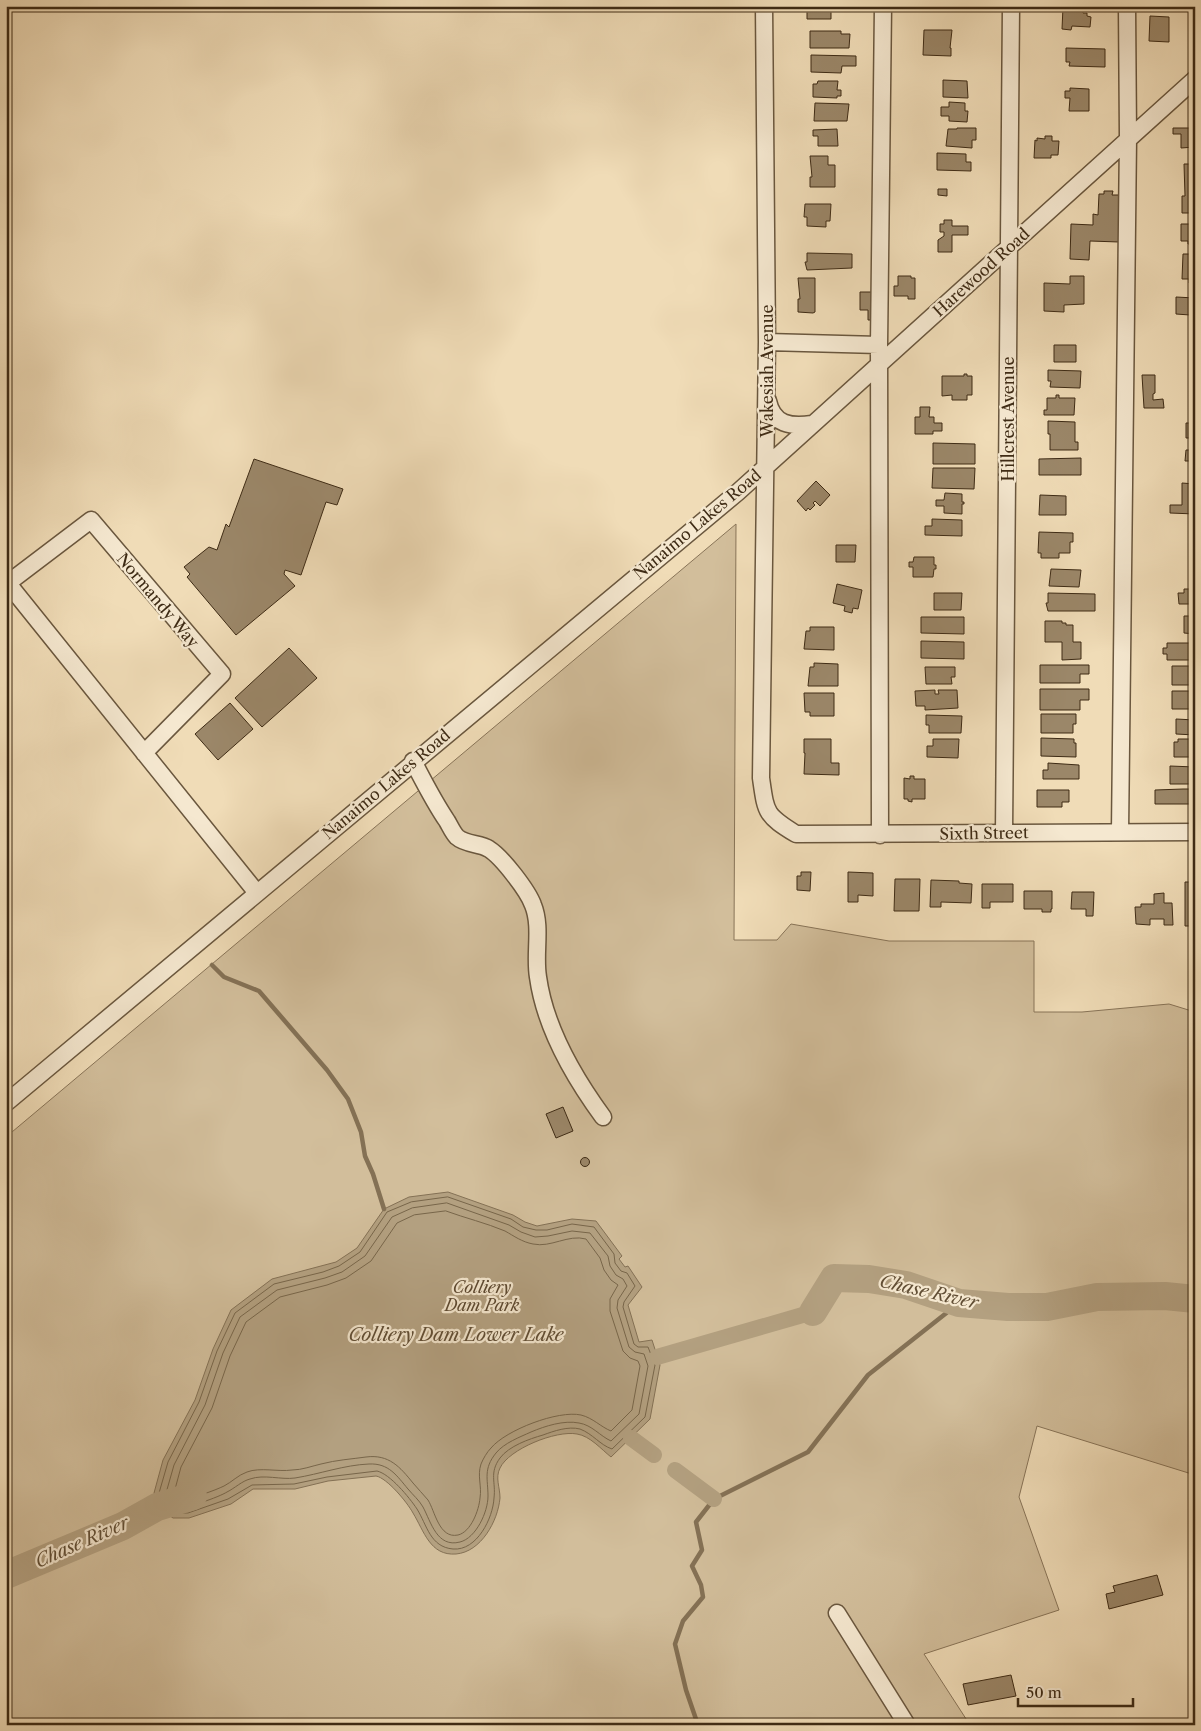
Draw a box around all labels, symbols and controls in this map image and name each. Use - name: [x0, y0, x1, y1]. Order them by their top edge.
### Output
- street label: Harewood Road: [929, 223, 1034, 321]
- street label: Wakesiah Avenue: [757, 305, 777, 438]
- street label: Hillcrest Avenue: [998, 356, 1018, 481]
- street label: Nanaimo Lakes Road: [629, 464, 765, 583]
- street label: Normandy Way: [113, 549, 204, 652]
- street label: Nanaimo Lakes Road: [318, 724, 454, 843]
- street label: Sixth Street: [939, 822, 1029, 844]
- water label: Chase River: [878, 1270, 982, 1314]
- park label: Colliery Dam Park: [443, 1277, 520, 1315]
- water label: Colliery Dam Lower Lake: [348, 1324, 565, 1346]
- water label: Chase River: [32, 1511, 134, 1572]
- scale bar: [1018, 1676, 1134, 1708]
- text: 50 m: [1026, 1683, 1062, 1702]

